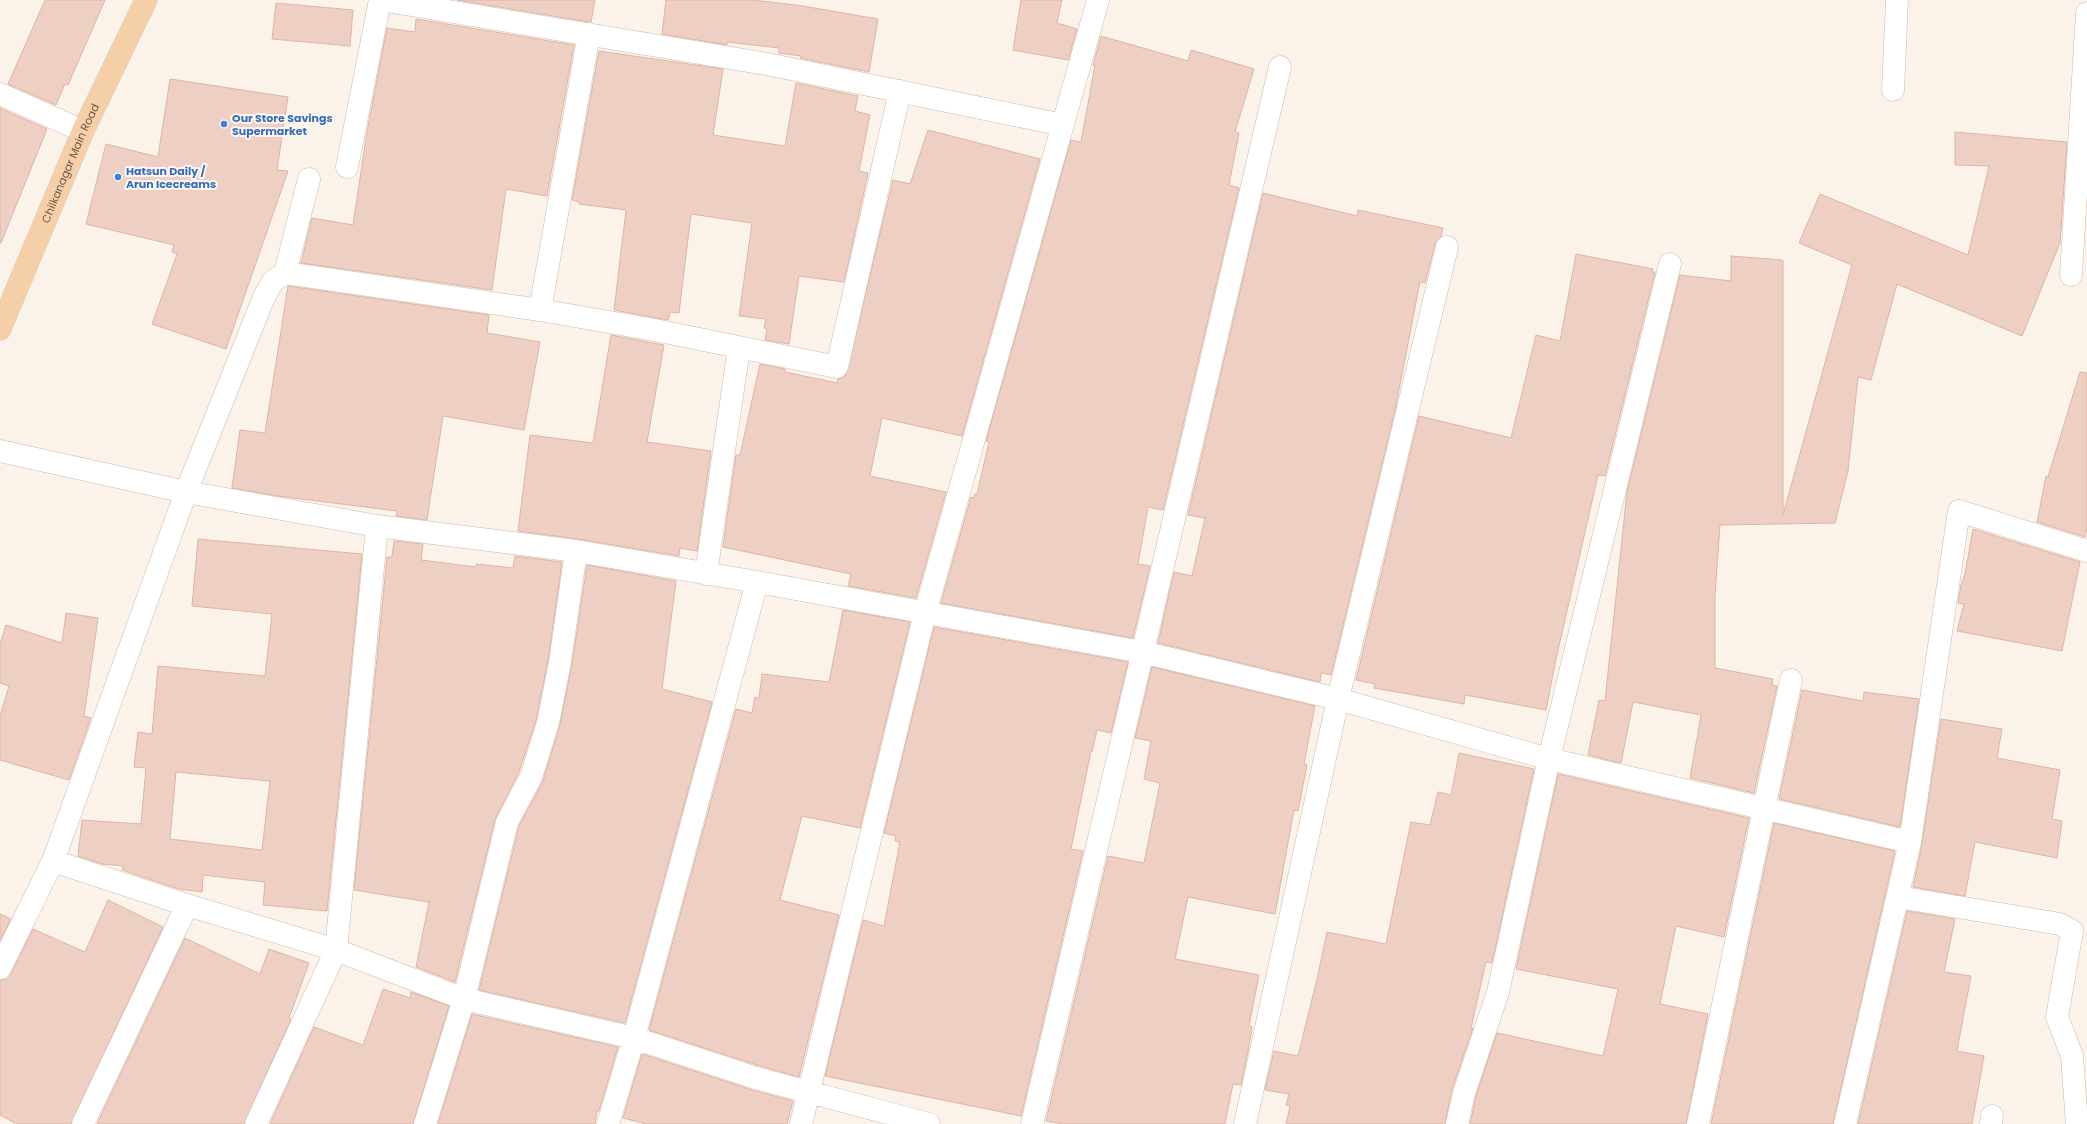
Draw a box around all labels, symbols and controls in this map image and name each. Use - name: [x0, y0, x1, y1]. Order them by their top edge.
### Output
- street label: Chilkanagar Main Road: [37, 101, 103, 225]
- place label: Our Store Savings Supermarket: [232, 110, 333, 139]
- marker: Our Store Savings Supermarket: [219, 119, 229, 129]
- place label: Hatsun Daily / Arun Icecreams: [126, 163, 216, 192]
- marker: Hatsun Daily / Arun Icecreams: [113, 172, 123, 182]

